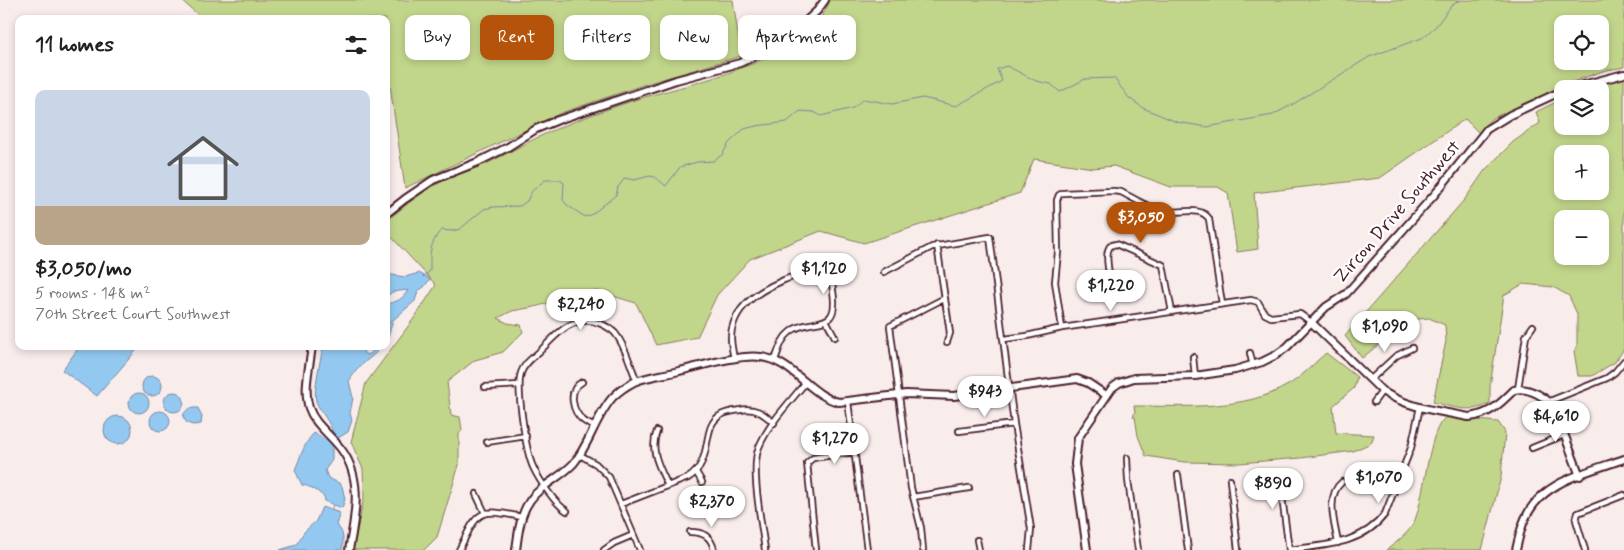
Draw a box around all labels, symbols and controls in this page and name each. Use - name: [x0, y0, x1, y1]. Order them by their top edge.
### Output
- chip: Buy: [405, 15, 470, 60]
- chip: Rent: [480, 15, 554, 60]
- chip: Filters: [564, 15, 650, 60]
- chip: New: [660, 15, 728, 60]
- chip: Apartment: [738, 15, 856, 60]
- map controls: [1554, 15, 1609, 265]
- button: locate: [1554, 15, 1609, 70]
- text: 11 homes: [35, 31, 114, 59]
- icon: filters: [342, 31, 370, 59]
- button: layers: [1554, 80, 1609, 135]
- icon: home: [158, 123, 248, 213]
- street label: Zircon Drive Southwest: [1328, 135, 1466, 289]
- button: +: [1554, 145, 1609, 200]
- pin: $3,050: [1100, 202, 1182, 244]
- text: $3,050: [1117, 207, 1165, 228]
- button: −: [1554, 210, 1609, 265]
- pin: $1,120: [783, 252, 865, 295]
- text: $3,050/mo: [35, 255, 132, 283]
- text: $1,120: [801, 258, 847, 279]
- pin: $1,220: [1070, 270, 1152, 312]
- text: $1,220: [1088, 275, 1134, 296]
- text: 5 rooms · 148 m²: [35, 283, 150, 304]
- pin: $2,240: [540, 288, 622, 331]
- text: $2,240: [557, 294, 605, 315]
- text: 70th Street Court Southwest: [35, 304, 230, 325]
- pin: $1,090: [1344, 310, 1426, 353]
- text: $1,090: [1362, 316, 1408, 337]
- pin: $943: [955, 376, 1015, 418]
- text: $943: [968, 381, 1002, 402]
- pin: $4,610: [1515, 400, 1597, 443]
- text: $4,610: [1533, 406, 1579, 427]
- pin: $1,270: [794, 422, 876, 465]
- text: $1,270: [812, 428, 858, 449]
- pin: $1,070: [1338, 462, 1420, 504]
- text: $1,070: [1355, 467, 1403, 488]
- pin: $890: [1243, 468, 1303, 510]
- text: $890: [1254, 473, 1292, 494]
- pin: $2,370: [671, 486, 753, 528]
- text: $2,370: [689, 491, 735, 512]

